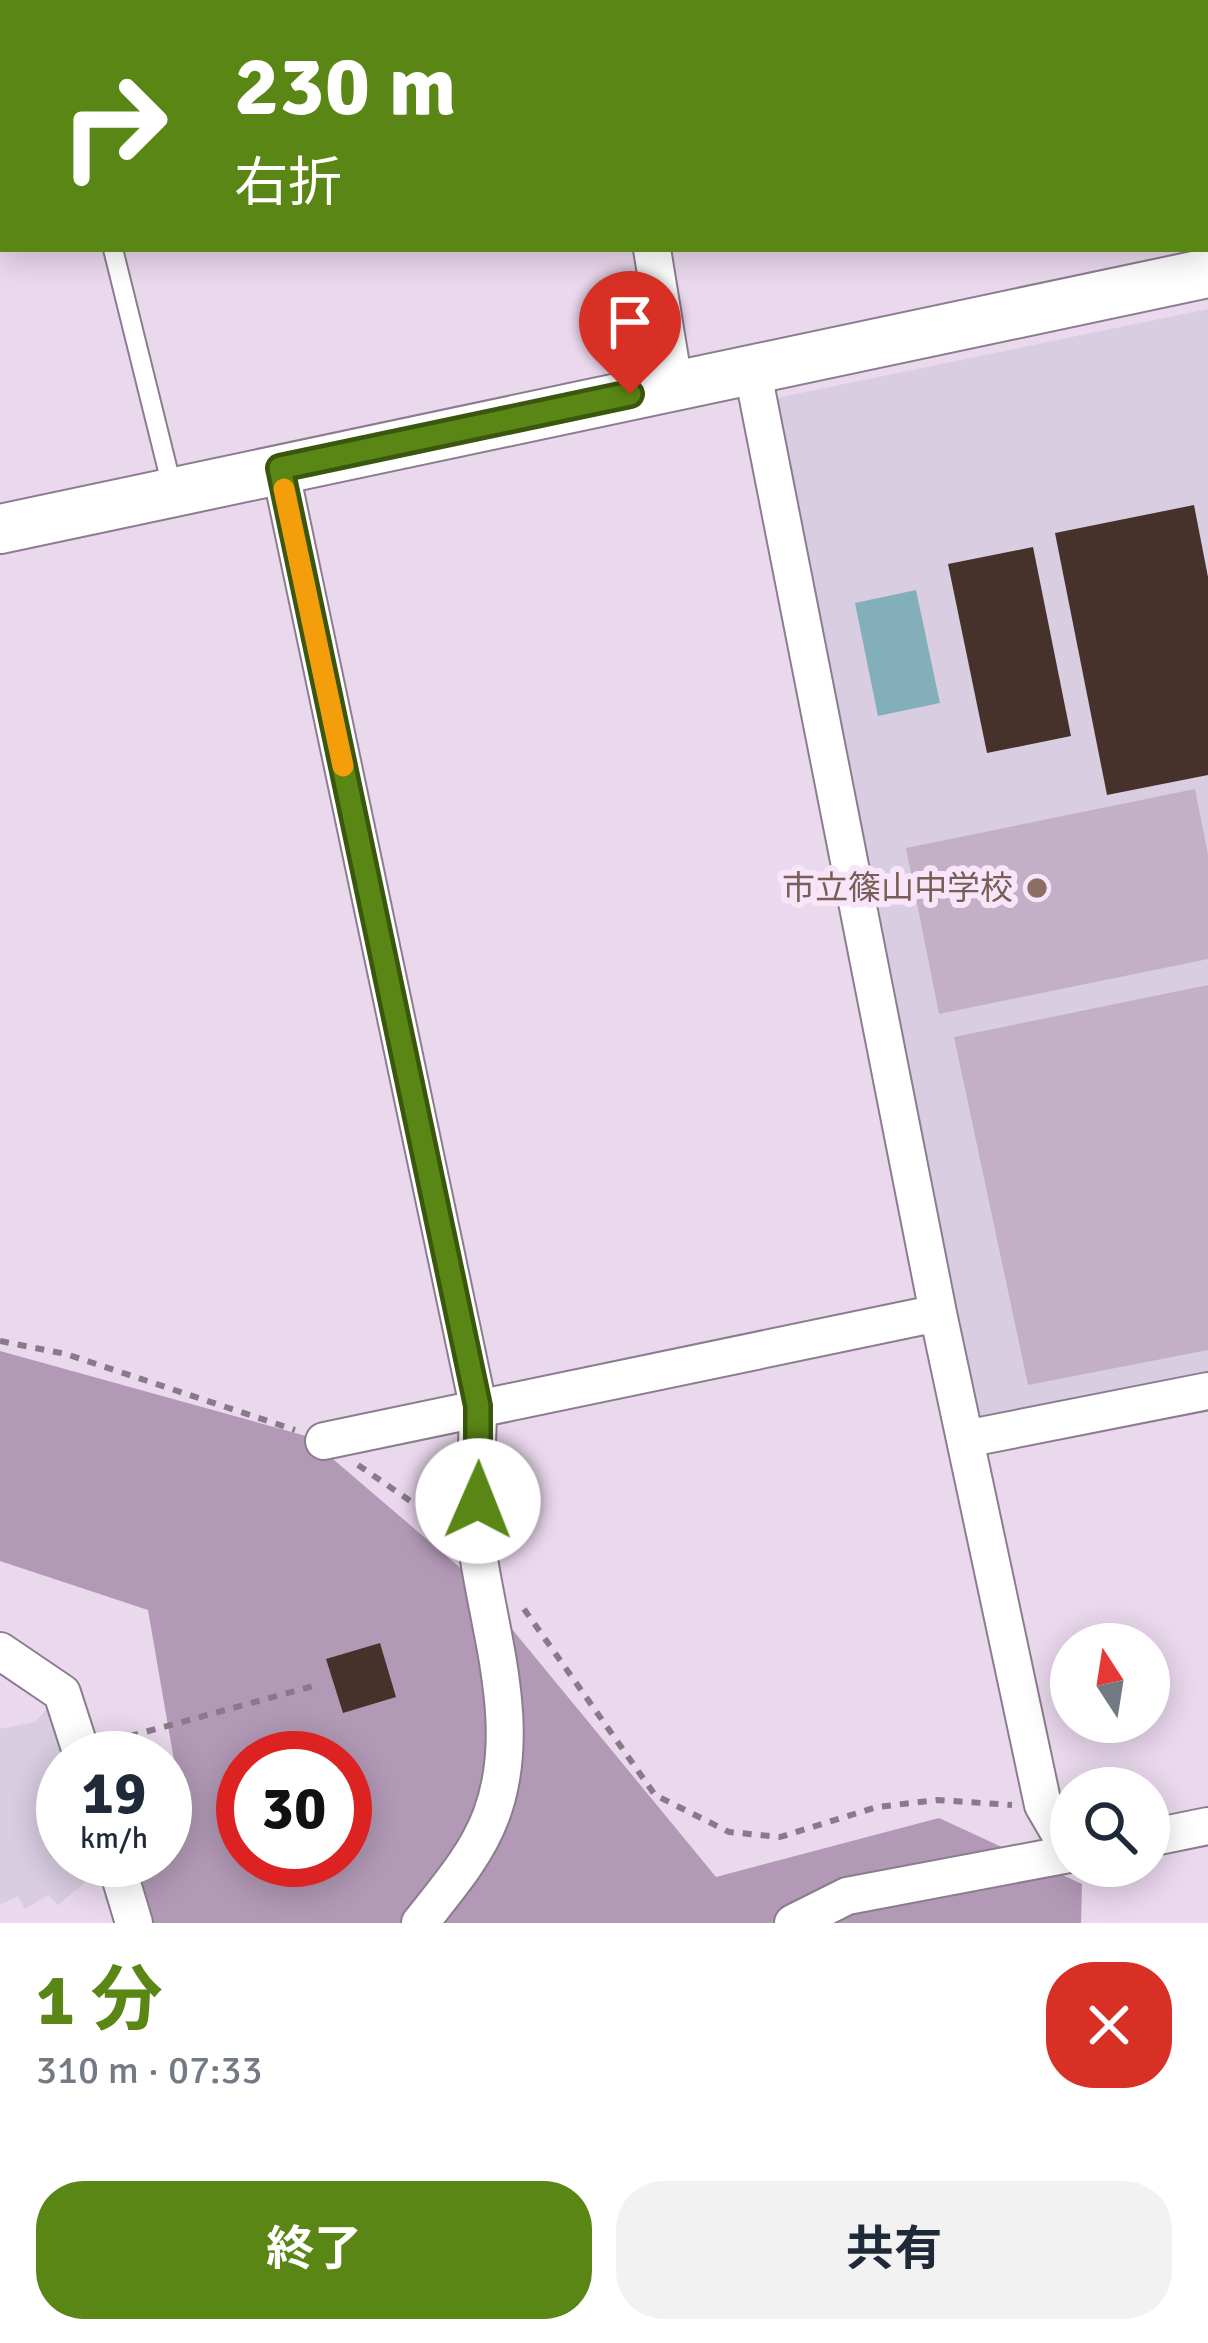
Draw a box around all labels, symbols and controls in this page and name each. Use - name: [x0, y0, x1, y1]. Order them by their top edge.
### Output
- text: 230 m: [234, 35, 456, 139]
- icon: right: [36, 48, 192, 204]
- text: 右折: [234, 150, 342, 217]
- pin: [579, 271, 681, 394]
- icon: arrive: [597, 289, 663, 355]
- place label: 市立篠山中学校: [782, 868, 1013, 909]
- marker: 市立篠山中学校: [1024, 875, 1050, 901]
- position arrow: [415, 1438, 541, 1564]
- north arrow: [1050, 1623, 1170, 1743]
- map controls: [1050, 1623, 1170, 1887]
- speed limit sign: 30: [216, 1731, 372, 1887]
- text: 19: [82, 1757, 146, 1831]
- button: search: [1050, 1767, 1170, 1887]
- text: km/h: [80, 1820, 148, 1857]
- text: 1 分: [36, 1956, 163, 2045]
- button: close: [1046, 1962, 1172, 2088]
- text: 310 m · 07:33: [36, 2046, 263, 2094]
- button: 終了: [36, 2181, 592, 2319]
- button: 共有: [616, 2181, 1172, 2319]

